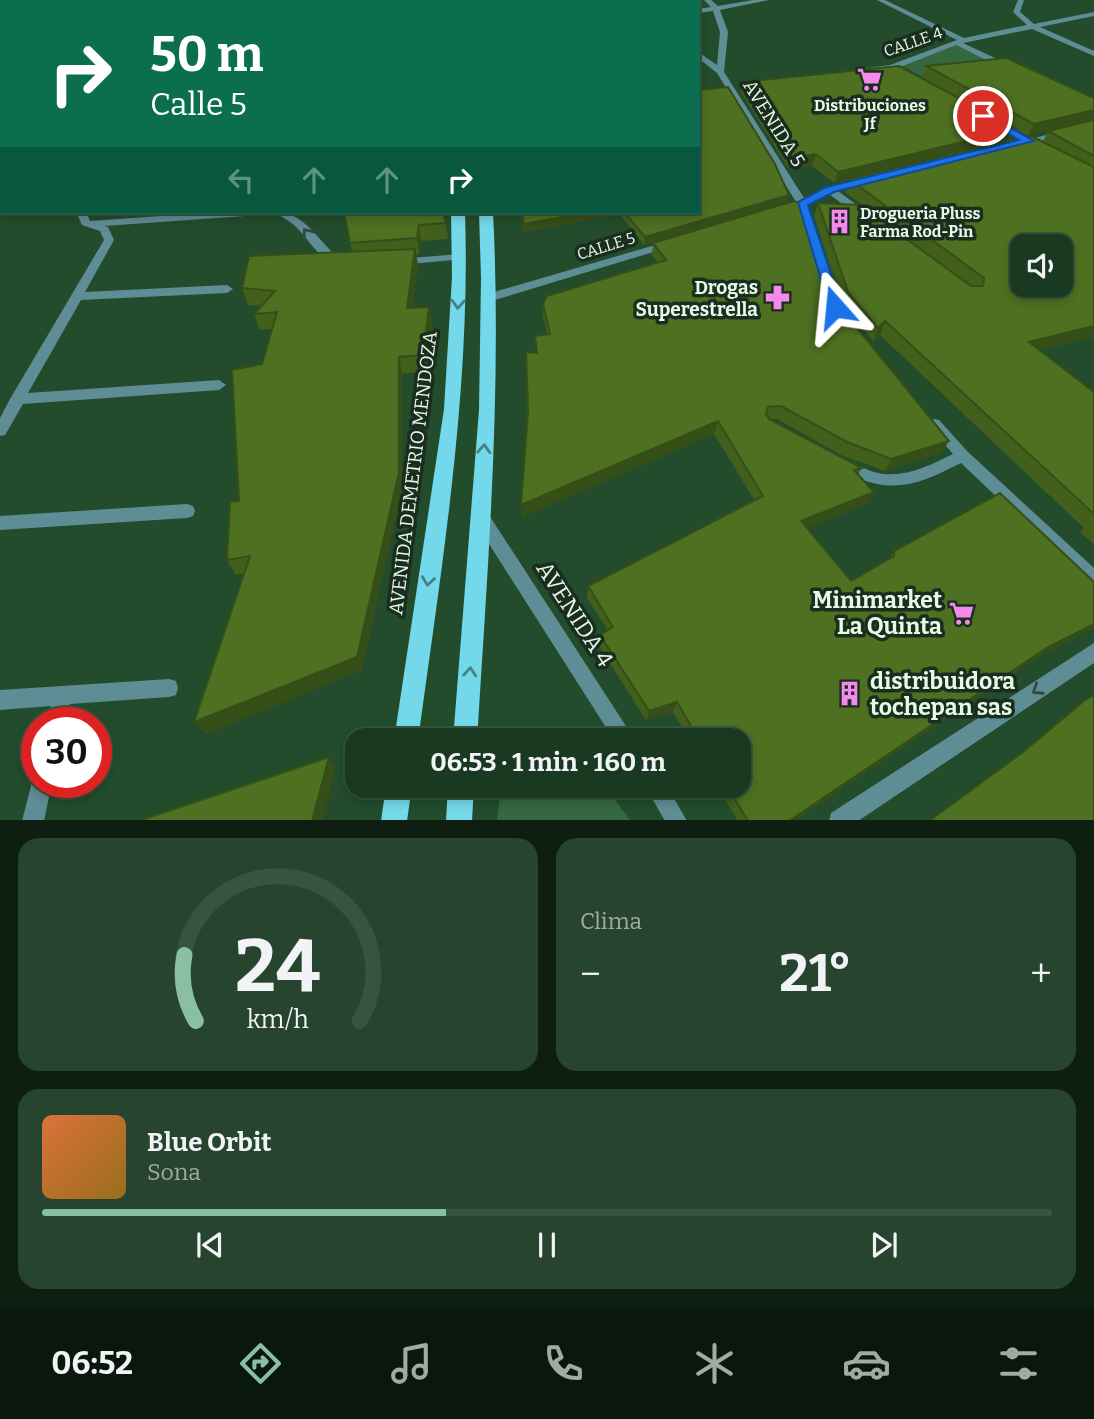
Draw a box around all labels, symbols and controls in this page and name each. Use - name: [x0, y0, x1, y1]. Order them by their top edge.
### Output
- street label: CALLE 4: [881, 23, 945, 61]
- text: 50 m: [150, 25, 263, 84]
- icon: right: [35, 28, 126, 119]
- supermarket icon: Distribuciones Jf: [856, 65, 884, 93]
- street label: AVENIDA 5: [738, 75, 810, 171]
- text: Calle 5: [150, 85, 247, 123]
- pin: [953, 86, 1013, 146]
- place label: Distribuciones Jf: [814, 96, 926, 133]
- icon: arrive: [964, 97, 1002, 135]
- icon: left: [222, 161, 260, 199]
- icon: ahead: [295, 161, 333, 199]
- icon: ahead: [368, 161, 406, 199]
- icon: right: [441, 161, 479, 199]
- place label: Drogueria Pluss Farma Rod-Pin: [860, 204, 981, 241]
- building icon: Drogueria Pluss Farma Rod-Pin: [826, 208, 854, 236]
- one-way arrow: [303, 228, 315, 241]
- street label: CALLE 5: [575, 228, 637, 264]
- map controls: [1010, 234, 1073, 297]
- button: sound: [1010, 234, 1073, 297]
- position arrow: [798, 270, 872, 344]
- place label: Drogas Superestrella: [636, 276, 758, 321]
- pharmacy icon: Drogas Superestrella: [764, 284, 792, 312]
- one-way arrow: [450, 299, 465, 310]
- street label: AVENIDA DEMETRIO MENDOZA: [384, 329, 442, 616]
- one-way arrow: [476, 443, 491, 454]
- street label: AVENIDA 4: [530, 556, 620, 673]
- one-way arrow: [421, 575, 436, 587]
- place label: Minimarket La Quinta: [813, 586, 942, 640]
- supermarket icon: Minimarket La Quinta: [948, 599, 976, 627]
- one-way arrow: [462, 666, 477, 677]
- place label: distribuidora tochepan sas: [870, 667, 1015, 721]
- building icon: distribuidora tochepan sas: [836, 680, 864, 708]
- one-way arrow: [1032, 682, 1045, 694]
- speed limit sign: 30: [21, 707, 112, 798]
- text: 06:53 · 1 min · 160 m: [430, 747, 666, 778]
- text: Clima: [580, 907, 642, 935]
- text: 24: [235, 923, 321, 1010]
- text: 21°: [779, 942, 852, 1005]
- text: −: [580, 951, 601, 997]
- text: +: [1030, 951, 1052, 997]
- text: km/h: [247, 1004, 309, 1034]
- text: Blue Orbit: [147, 1127, 271, 1158]
- text: Sona: [147, 1158, 201, 1186]
- icon: previous: [191, 1226, 229, 1264]
- icon: pause: [528, 1226, 566, 1264]
- icon: next: [865, 1226, 903, 1264]
- icon: directions: [236, 1339, 285, 1388]
- icon: music: [387, 1339, 436, 1388]
- icon: phone: [539, 1339, 588, 1388]
- icon: climate: [690, 1339, 739, 1388]
- icon: car: [842, 1339, 891, 1388]
- icon: filters: [994, 1339, 1043, 1388]
- text: 06:52: [51, 1344, 133, 1382]

